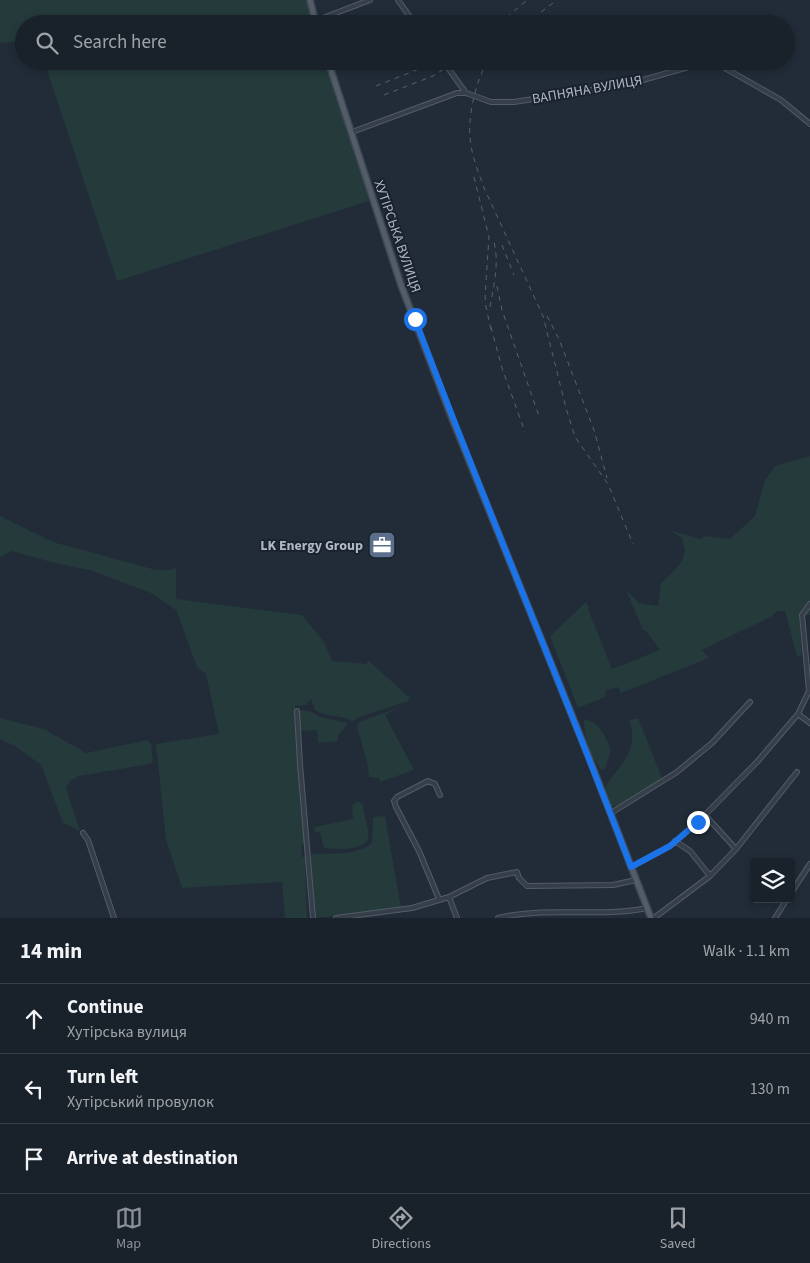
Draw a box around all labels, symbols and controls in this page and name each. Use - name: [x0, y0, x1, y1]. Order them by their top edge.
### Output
- search box: [15, 15, 795, 70]
- icon: search: [33, 29, 61, 57]
- text: Search here: [73, 29, 167, 56]
- street label: ВАПНЯНА ВУЛИЦЯ: [531, 70, 644, 110]
- street label: ХУТІРСЬКА ВУЛИЦЯ: [368, 177, 426, 295]
- route start: [404, 308, 427, 331]
- office icon: LK Energy Group: [367, 530, 397, 560]
- place label: LK Energy Group: [260, 536, 363, 556]
- route end: [687, 811, 710, 834]
- map controls: [750, 858, 795, 903]
- button: layers: [750, 858, 795, 903]
- text: 14 min: [20, 936, 82, 966]
- text: Walk · 1.1 km: [703, 940, 790, 962]
- text: Continue: [67, 994, 144, 1021]
- icon: ahead: [20, 1005, 48, 1033]
- text: 940 m: [750, 1008, 790, 1030]
- text: Хутірська вулиця: [67, 1021, 187, 1043]
- text: Turn left: [67, 1064, 138, 1091]
- icon: left: [20, 1075, 48, 1103]
- text: 130 m: [750, 1078, 790, 1100]
- text: Хутірський провулок: [67, 1091, 214, 1113]
- icon: arrive: [20, 1145, 48, 1173]
- text: Arrive at destination: [67, 1145, 238, 1172]
- tab: Map: [115, 1204, 143, 1254]
- tab: Directions: [372, 1204, 431, 1254]
- tab: Saved: [660, 1204, 695, 1254]

